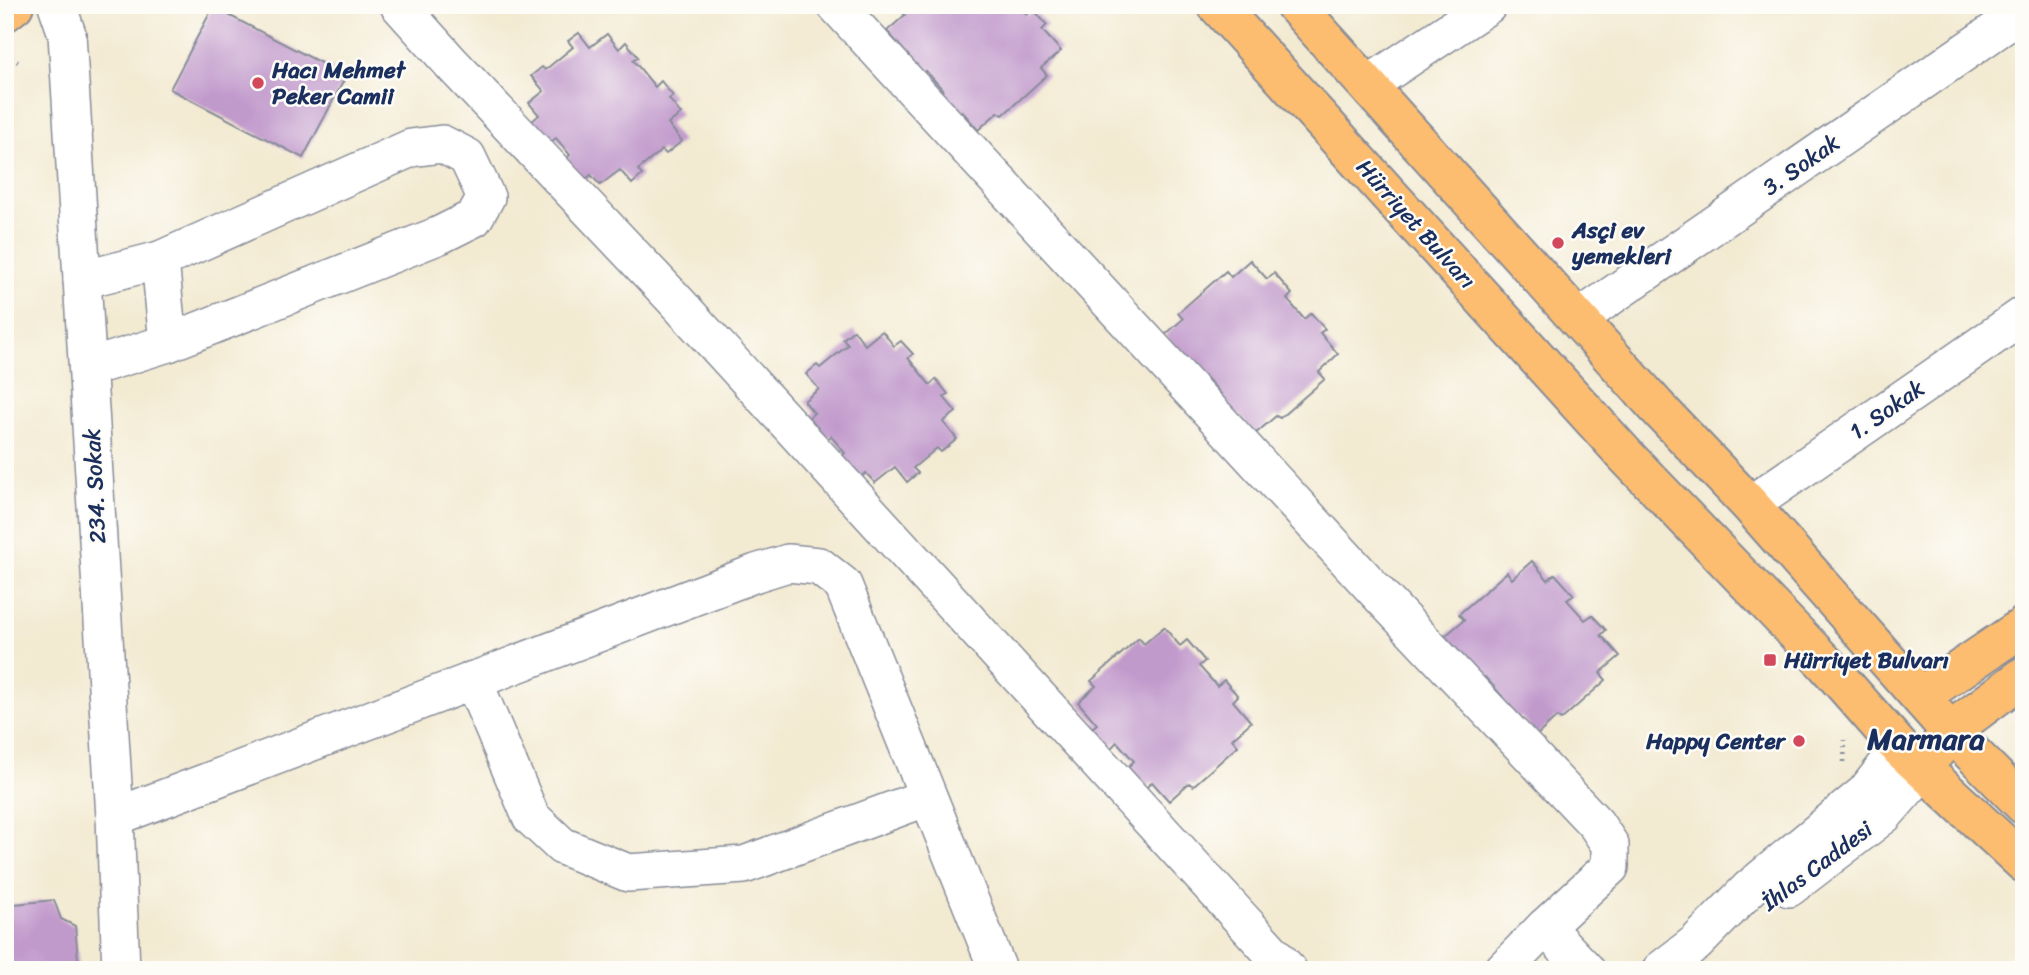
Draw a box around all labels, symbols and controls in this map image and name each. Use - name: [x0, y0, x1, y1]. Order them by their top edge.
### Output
- place label: Hacı Mehmet Peker Camii: [271, 50, 407, 117]
- marker: Hacı Mehmet Peker Camii: [250, 75, 266, 91]
- street label: 3. Sokak: [1753, 123, 1849, 207]
- street label: Hürriyet Bulvarı: [1346, 149, 1486, 299]
- place label: Asçi ev yemekleri: [1571, 210, 1673, 277]
- marker: Asçi ev yemekleri: [1550, 235, 1566, 251]
- street label: 1. Sokak: [1840, 369, 1934, 451]
- street label: 234. Sokak: [72, 427, 118, 545]
- place label: Hürriyet Bulvarı: [1783, 640, 1949, 681]
- marker: Hürriyet Bulvarı: [1762, 652, 1778, 668]
- district label: Marmara: [1866, 712, 1986, 766]
- place label: Happy Center: [1645, 721, 1787, 762]
- marker: Happy Center: [1791, 733, 1807, 749]
- street label: İhlas Caddesi: [1751, 810, 1882, 923]

